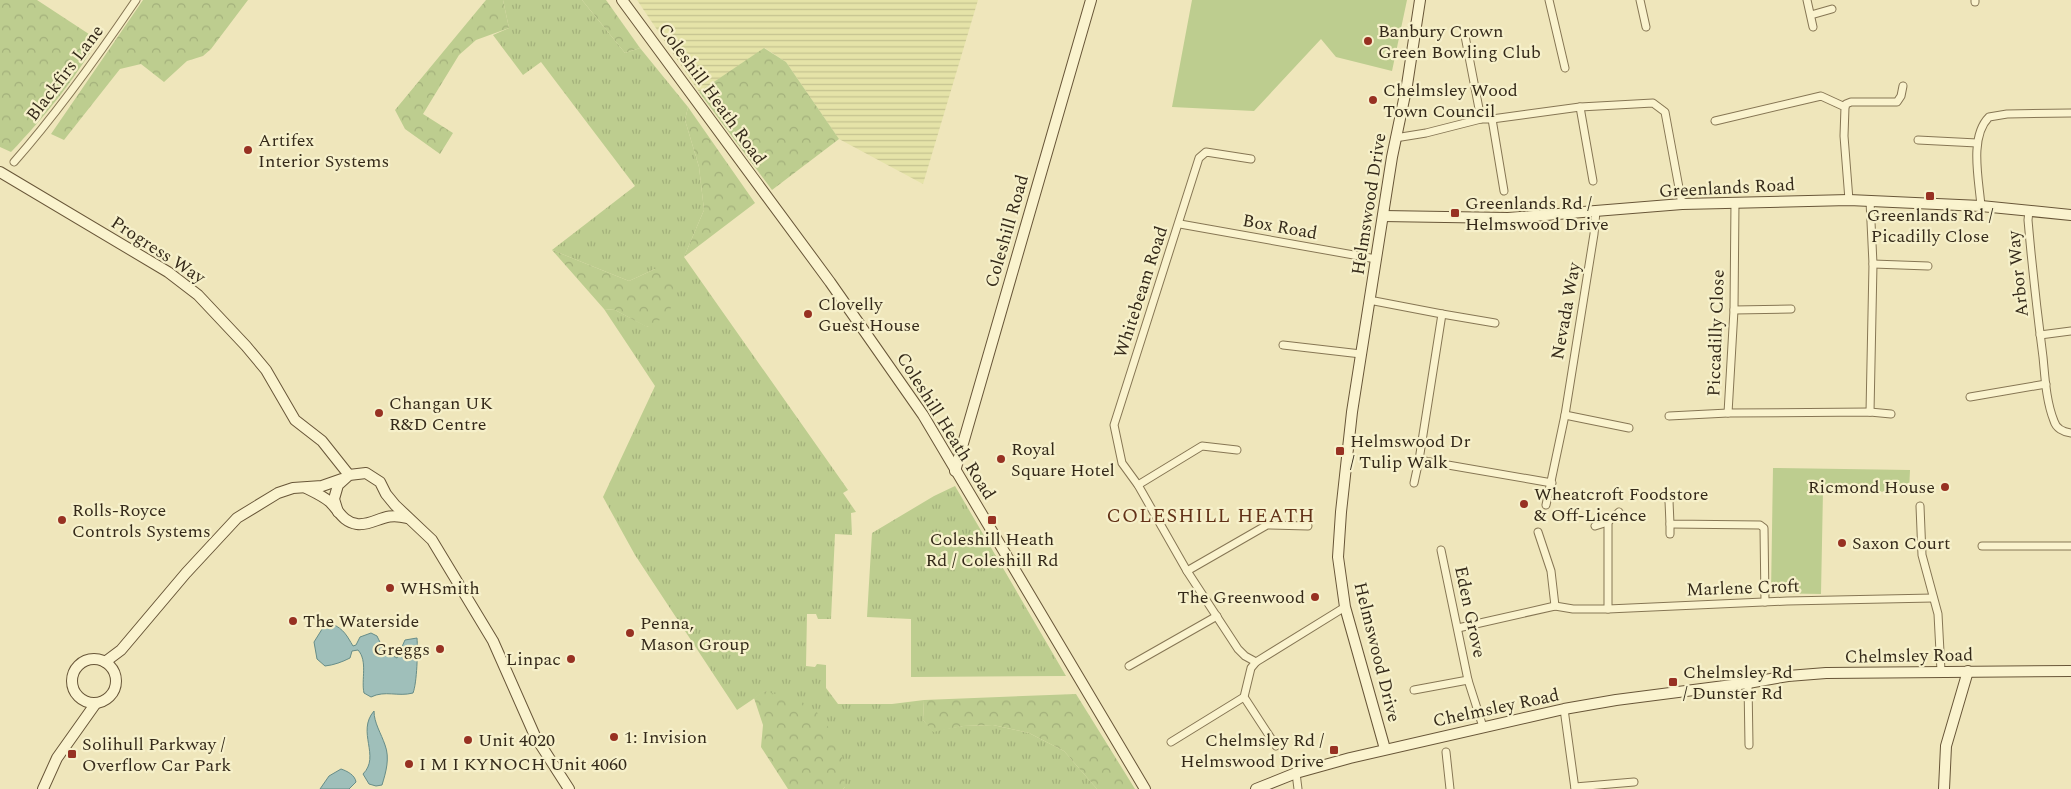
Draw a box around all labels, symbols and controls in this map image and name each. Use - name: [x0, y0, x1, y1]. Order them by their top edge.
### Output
- street label: Coleshill Heath Road: [651, 17, 773, 171]
- place label: Banbury Crown Green Bowling Club: [1378, 18, 1541, 66]
- street label: Blackfirs Lane: [20, 19, 110, 127]
- marker: Banbury Crown Green Bowling Club: [1362, 35, 1374, 47]
- place label: Chelmsley Wood Town Council: [1383, 77, 1518, 125]
- marker: Chelmsley Wood Town Council: [1367, 94, 1379, 106]
- place label: Artifex Interior Systems: [258, 127, 389, 175]
- street label: Helmswood Drive: [1344, 131, 1394, 277]
- marker: Artifex Interior Systems: [242, 144, 254, 156]
- street label: Coleshill Road: [978, 171, 1036, 291]
- street label: Greenlands Road: [1658, 171, 1796, 205]
- place label: Greenlands Rd / Helmswood Drive: [1465, 190, 1609, 238]
- marker: Greenlands Rd / Picadilly Close: [1924, 190, 1936, 202]
- place label: Greenlands Rd / Picadilly Close: [1867, 202, 1994, 250]
- street label: Box Road: [1240, 207, 1320, 247]
- marker: Greenlands Rd / Helmswood Drive: [1449, 207, 1461, 219]
- street label: Progress Way: [105, 209, 212, 292]
- street label: Whitebeam Road: [1107, 223, 1175, 361]
- street label: Arbor Way: [2000, 228, 2036, 319]
- street label: Nevada Way: [1544, 259, 1588, 362]
- street label: Piccadilly Close: [1700, 269, 1732, 397]
- place label: Clovelly Guest House: [818, 291, 920, 339]
- marker: Clovelly Guest House: [802, 308, 814, 320]
- street label: Coleshill Heath Road: [890, 347, 1002, 505]
- place label: Changan UK R&D Centre: [389, 390, 493, 438]
- marker: Changan UK R&D Centre: [373, 407, 385, 419]
- place label: Helmswood Dr / Tulip Walk: [1350, 428, 1471, 476]
- place label: Royal Square Hotel: [1011, 436, 1115, 484]
- marker: Helmswood Dr / Tulip Walk: [1334, 445, 1346, 457]
- marker: Royal Square Hotel: [995, 453, 1007, 465]
- place label: Ricmond House: [1808, 474, 1935, 501]
- place label: Wheatcroft Foodstore & Off-Licence: [1534, 481, 1708, 529]
- marker: Ricmond House: [1939, 481, 1951, 493]
- place label: Rolls-Royce Controls Systems: [72, 497, 211, 545]
- marker: Wheatcroft Foodstore & Off-Licence: [1518, 498, 1530, 510]
- district label: COLESHILL HEATH: [1106, 501, 1316, 531]
- marker: Rolls-Royce Controls Systems: [56, 514, 68, 526]
- marker: Coleshill Heath Rd / Coleshill Rd: [986, 514, 998, 526]
- place label: Coleshill Heath Rd / Coleshill Rd: [925, 526, 1059, 574]
- place label: Saxon Court: [1852, 530, 1950, 557]
- marker: Saxon Court: [1836, 537, 1848, 549]
- street label: Eden Grove: [1447, 563, 1493, 661]
- street label: Marlene Croft: [1686, 573, 1800, 603]
- place label: WHSmith: [400, 575, 480, 602]
- street label: Helmswood Drive: [1347, 579, 1407, 725]
- marker: WHSmith: [384, 582, 396, 594]
- place label: The Greenwood: [1177, 584, 1305, 611]
- marker: The Greenwood: [1309, 591, 1321, 603]
- place label: The Waterside: [303, 608, 419, 635]
- place label: Penna, Mason Group: [640, 610, 750, 658]
- marker: The Waterside: [287, 615, 299, 627]
- marker: Penna, Mason Group: [624, 627, 636, 639]
- place label: Greggs: [373, 636, 430, 663]
- street label: Chelmsley Road: [1845, 641, 1973, 671]
- marker: Greggs: [434, 643, 446, 655]
- place label: Linpac: [506, 646, 561, 673]
- marker: Linpac: [565, 653, 577, 665]
- place label: Chelmsley Rd / Dunster Rd: [1683, 659, 1793, 707]
- marker: Chelmsley Rd / Dunster Rd: [1667, 676, 1679, 688]
- street label: Chelmsley Road: [1430, 681, 1562, 735]
- place label: 1: Invision: [624, 724, 707, 751]
- place label: Unit 4020: [478, 727, 555, 754]
- place label: Chelmsley Rd / Helmswood Drive: [1180, 727, 1324, 775]
- place label: Solihull Parkway / Overflow Car Park: [82, 731, 231, 779]
- marker: 1: Invision: [608, 731, 620, 743]
- marker: Unit 4020: [462, 734, 474, 746]
- marker: Chelmsley Rd / Helmswood Drive: [1328, 744, 1340, 756]
- marker: Solihull Parkway / Overflow Car Park: [66, 748, 78, 760]
- place label: I M I KYNOCH Unit 4060: [419, 751, 627, 778]
- marker: I M I KYNOCH Unit 4060: [403, 758, 415, 770]

